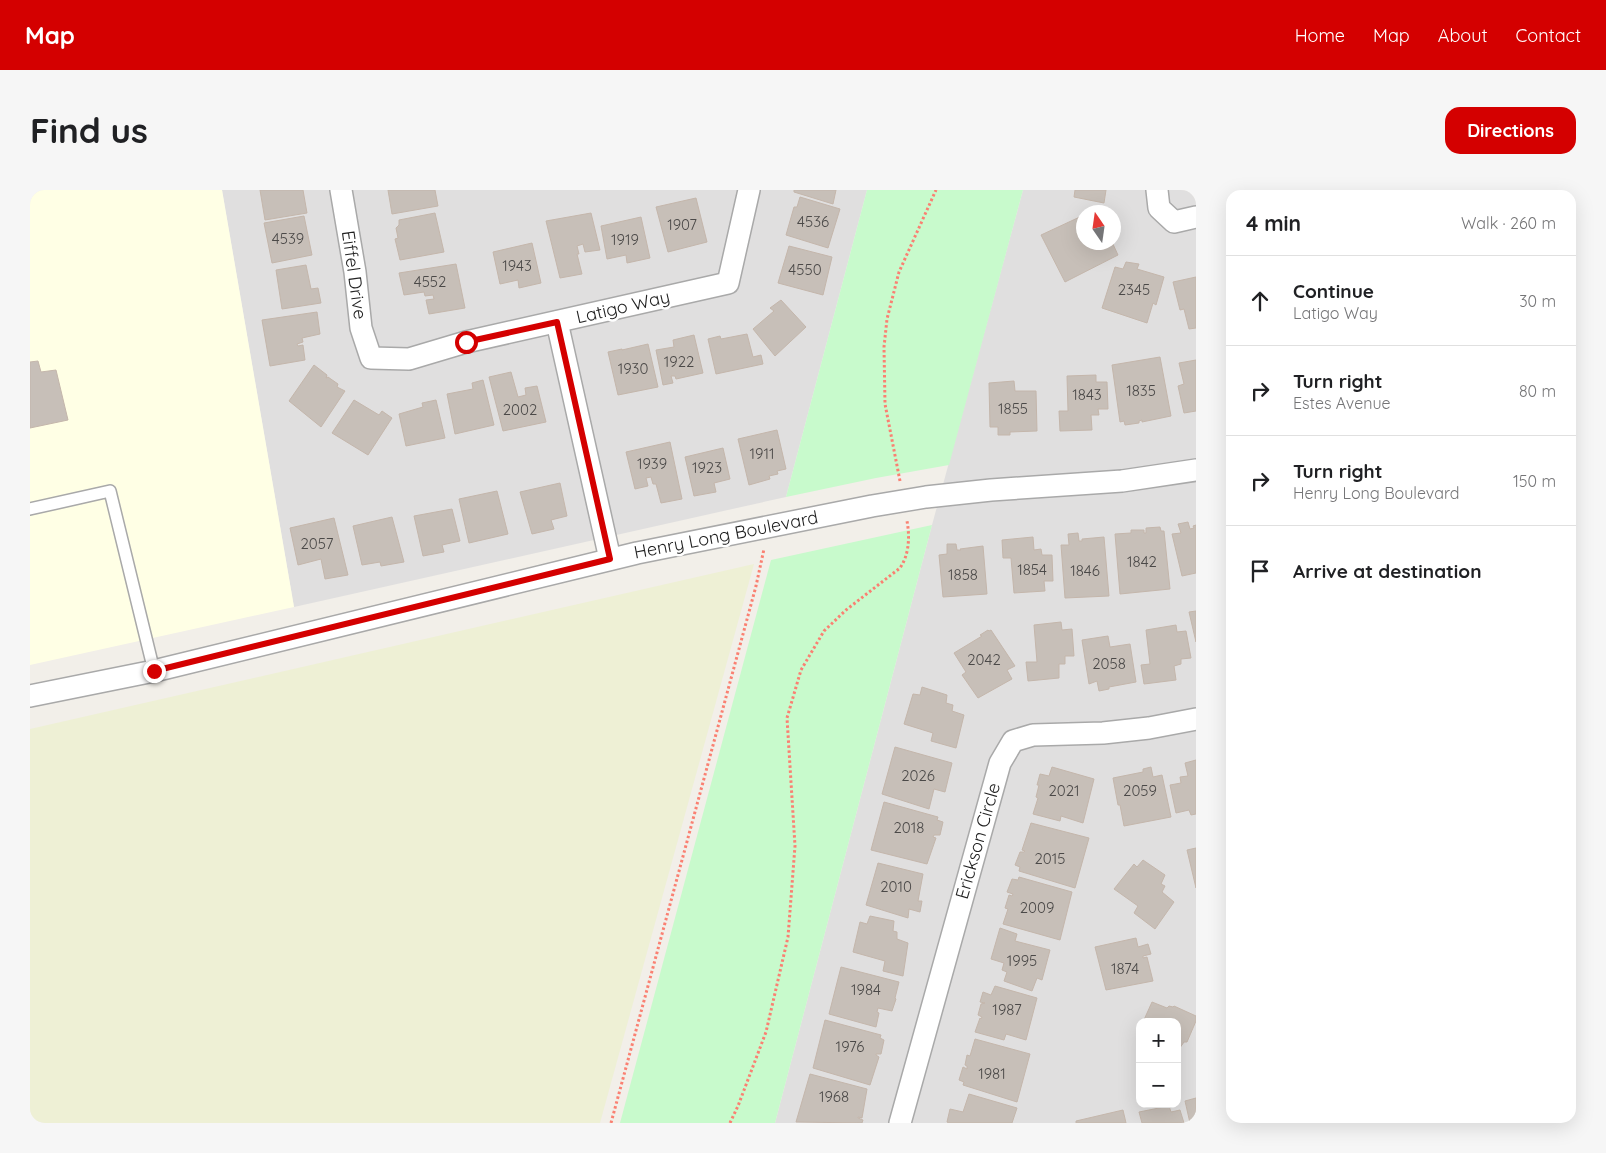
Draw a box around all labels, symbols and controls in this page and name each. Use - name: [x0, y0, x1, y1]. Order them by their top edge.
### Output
- text: Map: [25, 20, 75, 50]
- text: Home: [1295, 24, 1345, 47]
- text: Map: [1373, 24, 1410, 47]
- text: About: [1438, 24, 1488, 47]
- text: Contact: [1516, 24, 1581, 47]
- button: Directions: [1445, 107, 1576, 154]
- text: Find us: [30, 108, 148, 152]
- north arrow: [1076, 205, 1121, 250]
- text: 4 min: [1246, 210, 1301, 236]
- house number: 4536: [797, 212, 829, 231]
- text: Walk · 260 m: [1461, 213, 1556, 233]
- house number: 1907: [667, 215, 697, 234]
- house number: 4539: [272, 229, 304, 248]
- street label: Eiffel Drive: [337, 229, 372, 321]
- house number: 1919: [611, 230, 639, 249]
- house number: 1943: [502, 256, 532, 275]
- house number: 4550: [788, 260, 822, 279]
- house number: 4552: [414, 272, 446, 291]
- text: Continue: [1293, 279, 1374, 303]
- house number: 2345: [1118, 280, 1150, 299]
- street label: Latigo Way: [574, 285, 672, 328]
- icon: ahead: [1246, 287, 1274, 315]
- text: 30 m: [1519, 291, 1556, 311]
- text: Latigo Way: [1293, 303, 1378, 323]
- route start: [455, 331, 478, 354]
- house number: 1922: [664, 352, 694, 371]
- house number: 1930: [618, 359, 648, 378]
- text: Turn right: [1293, 369, 1382, 393]
- icon: right: [1246, 377, 1274, 405]
- house number: 1835: [1126, 381, 1156, 400]
- text: 80 m: [1519, 381, 1556, 401]
- house number: 1843: [1072, 385, 1102, 404]
- text: Estes Avenue: [1293, 393, 1391, 413]
- house number: 1855: [998, 399, 1028, 418]
- house number: 2002: [503, 400, 537, 419]
- house number: 1911: [749, 444, 775, 463]
- house number: 1939: [637, 454, 667, 473]
- house number: 1923: [692, 458, 722, 477]
- text: Turn right: [1293, 459, 1382, 483]
- icon: right: [1246, 467, 1274, 495]
- text: 150 m: [1513, 471, 1556, 491]
- text: Henry Long Boulevard: [1293, 483, 1459, 503]
- street label: Henry Long Boulevard: [632, 505, 820, 564]
- house number: 2057: [300, 534, 334, 553]
- house number: 1842: [1127, 552, 1157, 571]
- icon: arrive: [1246, 557, 1274, 585]
- text: Arrive at destination: [1293, 559, 1482, 583]
- house number: 1854: [1017, 560, 1047, 579]
- house number: 1846: [1070, 561, 1100, 580]
- house number: 1858: [948, 565, 978, 584]
- house number: 2042: [967, 650, 1001, 669]
- house number: 2058: [1092, 654, 1126, 673]
- route end: [143, 660, 166, 683]
- house number: 2026: [901, 766, 935, 785]
- street label: Erickson Circle: [950, 780, 1005, 902]
- house number: 2021: [1048, 781, 1080, 800]
- house number: 2059: [1123, 781, 1157, 800]
- house number: 2018: [894, 818, 924, 837]
- house number: 2015: [1035, 849, 1065, 868]
- house number: 2010: [880, 877, 912, 896]
- house number: 2009: [1020, 898, 1054, 917]
- house number: 1995: [1007, 951, 1037, 970]
- house number: 1874: [1111, 959, 1139, 978]
- house number: 1984: [851, 980, 881, 999]
- house number: 1987: [992, 1000, 1022, 1019]
- map controls: [1136, 1018, 1181, 1108]
- button: +: [1136, 1018, 1181, 1063]
- house number: 1976: [836, 1037, 864, 1056]
- button: −: [1136, 1063, 1181, 1108]
- house number: 1981: [978, 1064, 1006, 1083]
- house number: 1968: [819, 1087, 849, 1106]

